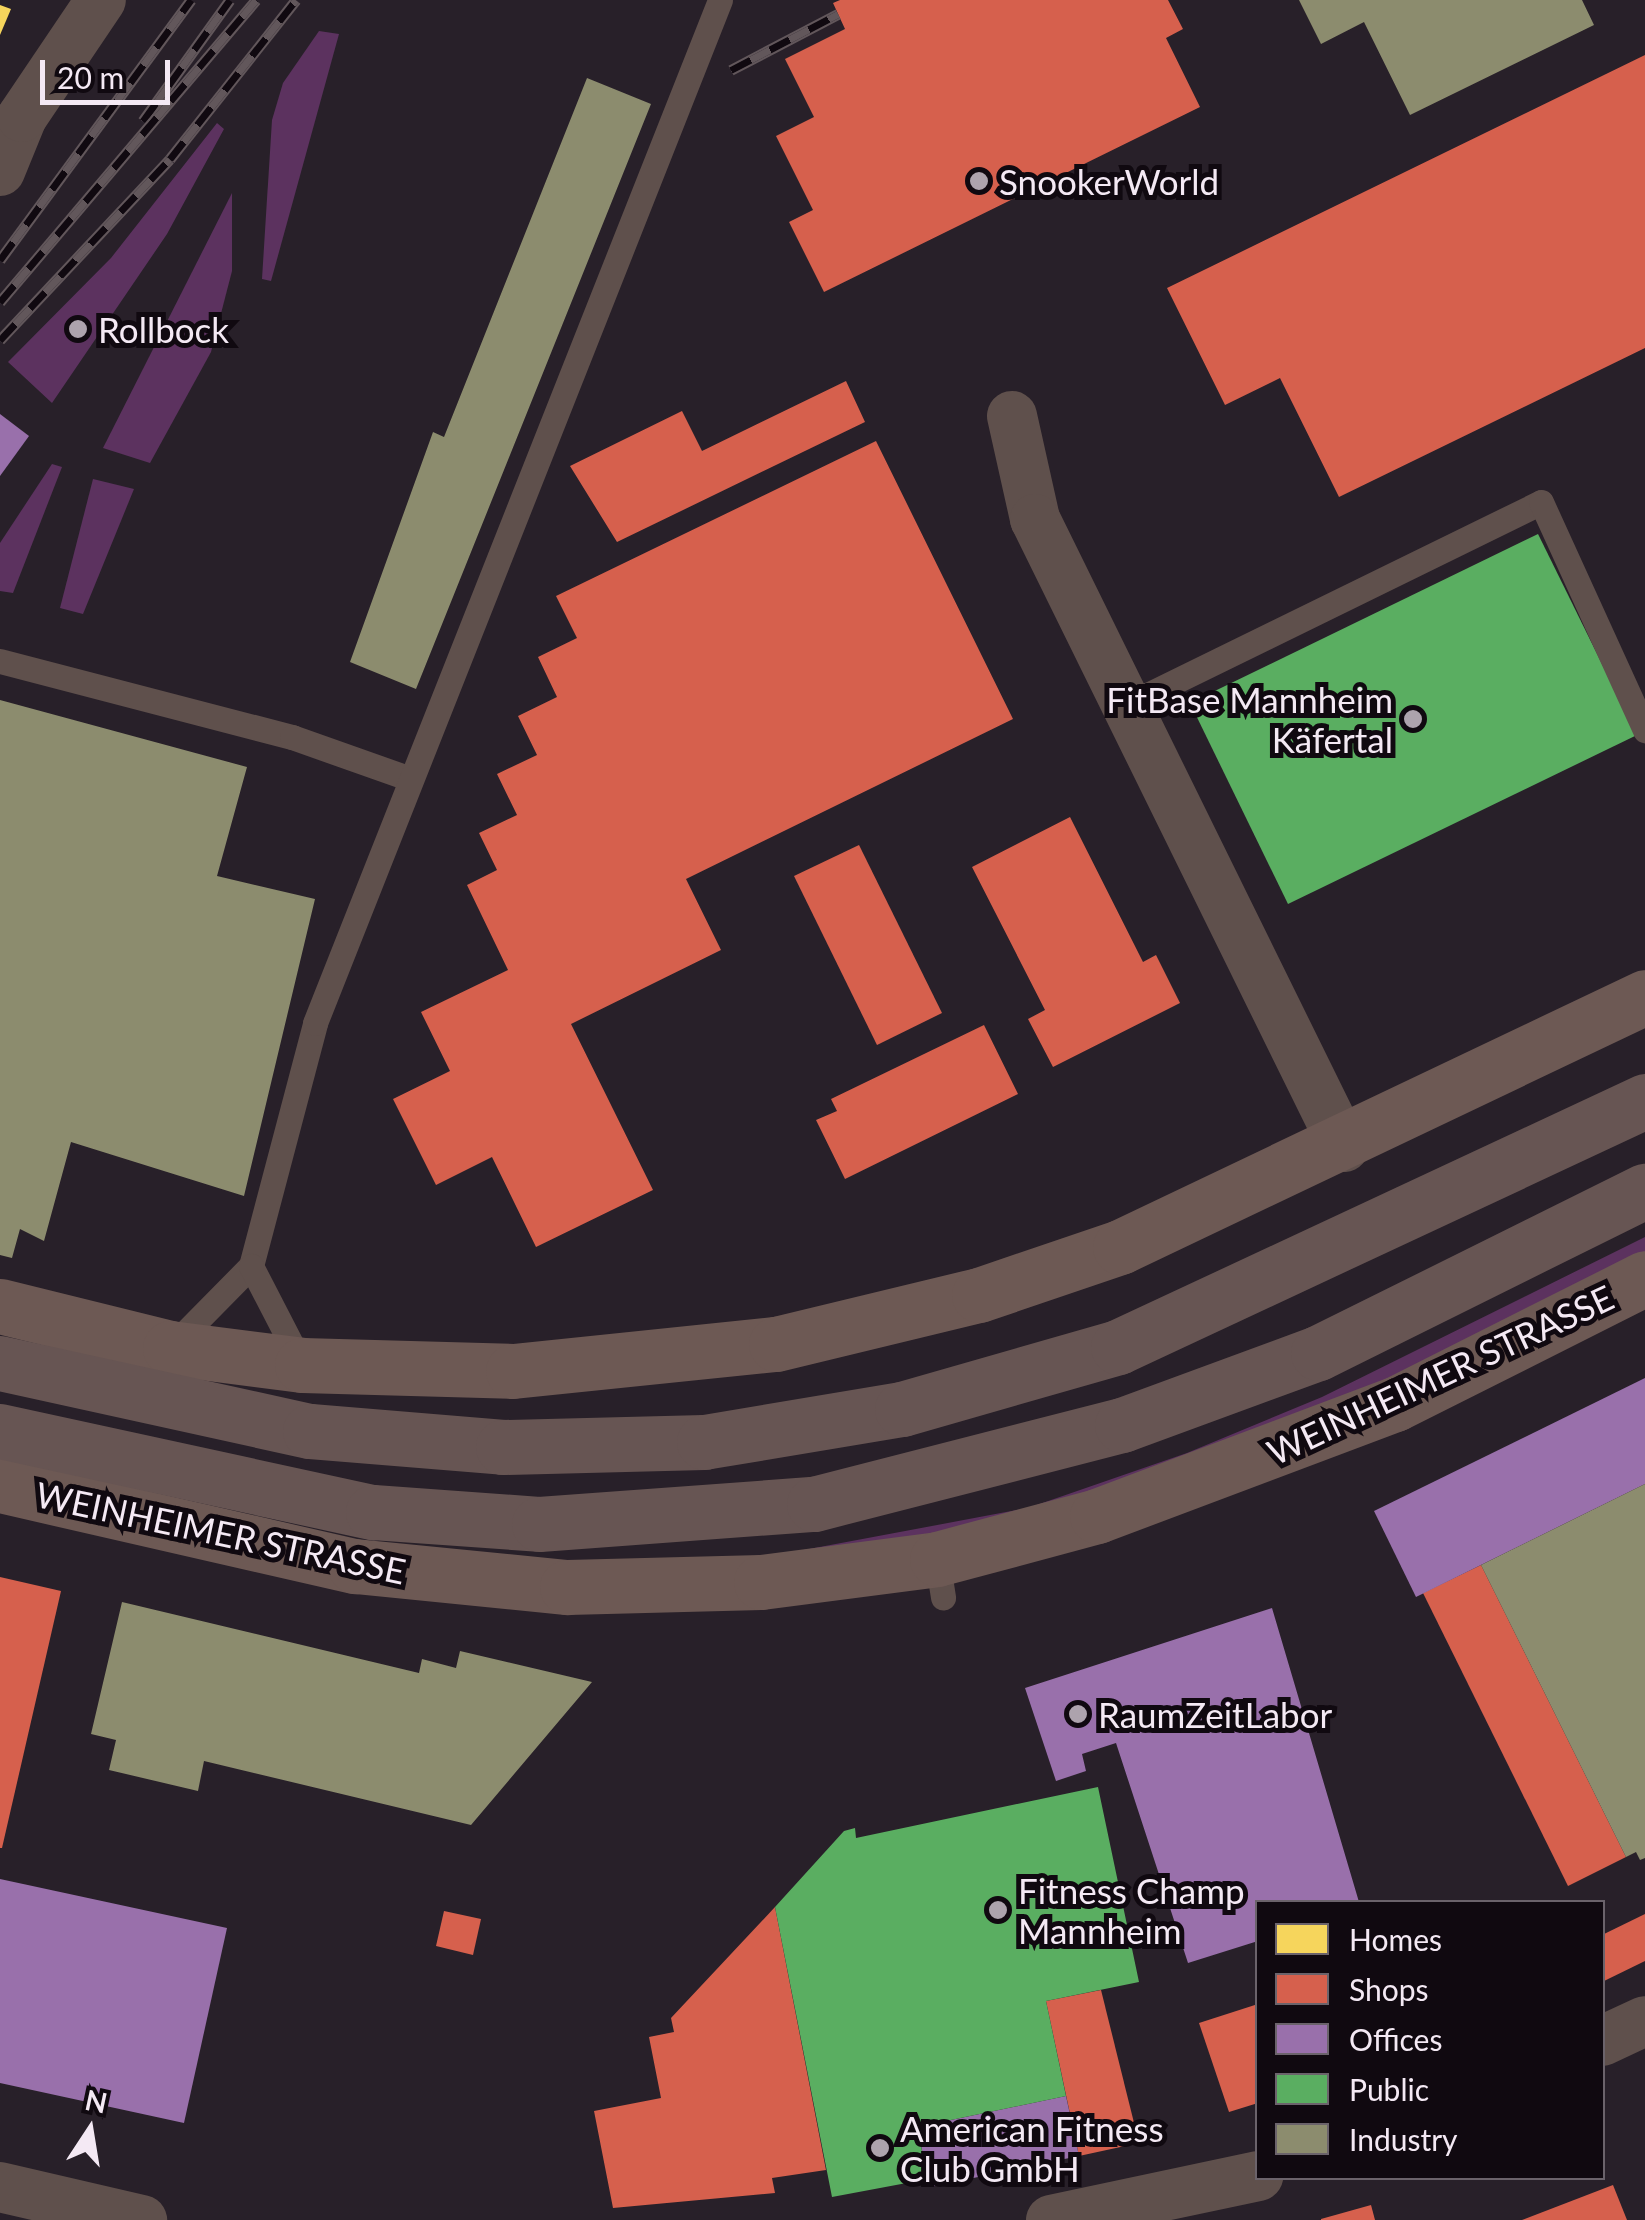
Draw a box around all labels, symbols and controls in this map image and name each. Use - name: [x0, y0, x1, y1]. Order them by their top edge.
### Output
- scale bar: [45, 40, 175, 102]
- text: 20 m: [57, 59, 124, 95]
- place label: SnookerWorld: [999, 160, 1219, 202]
- marker: SnookerWorld: [968, 170, 990, 192]
- place label: Rollbock: [98, 308, 229, 350]
- marker: Rollbock: [67, 318, 89, 340]
- place label: FitBase Mannheim Käfertal: [1106, 678, 1393, 760]
- marker: FitBase Mannheim Käfertal: [1402, 708, 1424, 730]
- street label: WEINHEIMER STRASSE: [1260, 1275, 1620, 1473]
- street label: WEINHEIMER STRASSE: [32, 1472, 410, 1592]
- place label: RaumZeitLabor: [1098, 1693, 1332, 1735]
- marker: RaumZeitLabor: [1067, 1703, 1089, 1725]
- place label: Fitness Champ Mannheim: [1018, 1869, 1245, 1951]
- marker: Fitness Champ Mannheim: [987, 1899, 1009, 1921]
- legend: [1255, 1900, 1605, 2180]
- text: Homes: [1349, 1921, 1442, 1957]
- text: Shops: [1349, 1971, 1429, 2007]
- text: Offices: [1349, 2021, 1442, 2057]
- text: Public: [1349, 2071, 1429, 2107]
- north arrow: [40, 2080, 140, 2180]
- text: N: [82, 2082, 110, 2120]
- place label: American Fitness Club GmbH: [900, 2107, 1164, 2189]
- text: Industry: [1349, 2121, 1458, 2157]
- marker: American Fitness Club GmbH: [869, 2137, 891, 2159]

